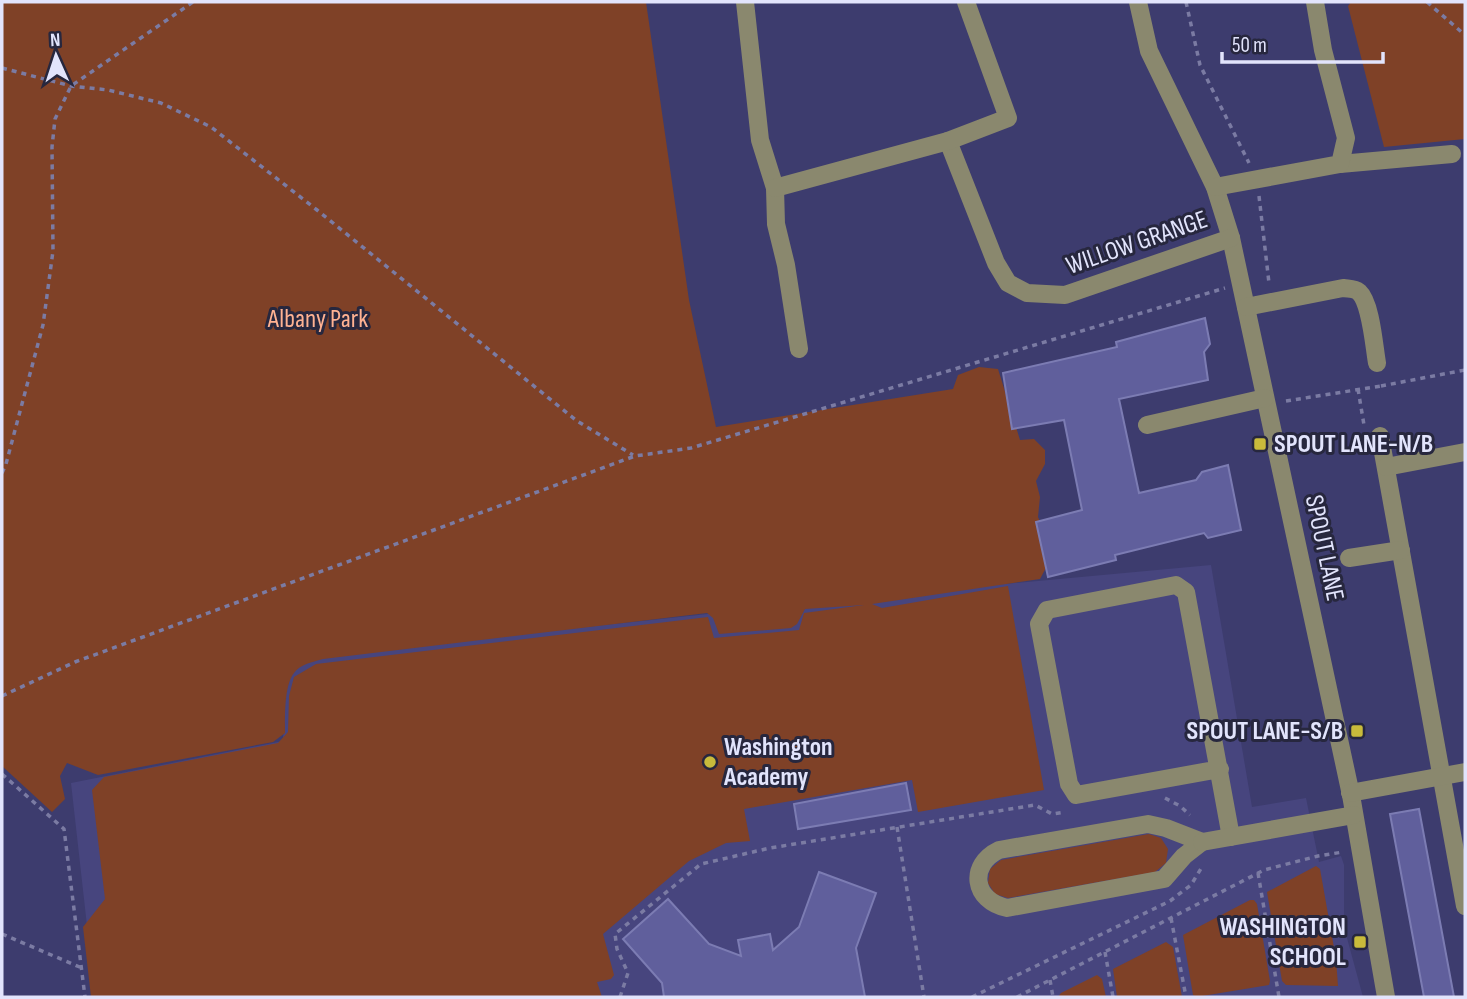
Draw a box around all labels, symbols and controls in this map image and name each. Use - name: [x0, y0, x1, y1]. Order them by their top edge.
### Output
- north arrow: [21, 21, 91, 91]
- scale bar: [1222, 21, 1383, 65]
- text: N: [50, 29, 61, 52]
- text: 50 m: [1232, 33, 1267, 58]
- street label: WILLOW GRANGE: [1062, 204, 1212, 282]
- park label: Albany Park: [267, 304, 368, 335]
- place label: SPOUT LANE-N/B: [1274, 429, 1433, 460]
- marker: SPOUT LANE-N/B: [1252, 436, 1268, 452]
- street label: SPOUT LANE: [1298, 492, 1350, 604]
- place label: SPOUT LANE-S/B: [1187, 716, 1343, 747]
- marker: SPOUT LANE-S/B: [1349, 723, 1365, 739]
- place label: Washington Academy: [723, 732, 833, 793]
- marker: Washington Academy: [702, 754, 718, 770]
- place label: WASHINGTON SCHOOL: [1219, 912, 1346, 973]
- marker: WASHINGTON SCHOOL: [1352, 934, 1368, 950]

